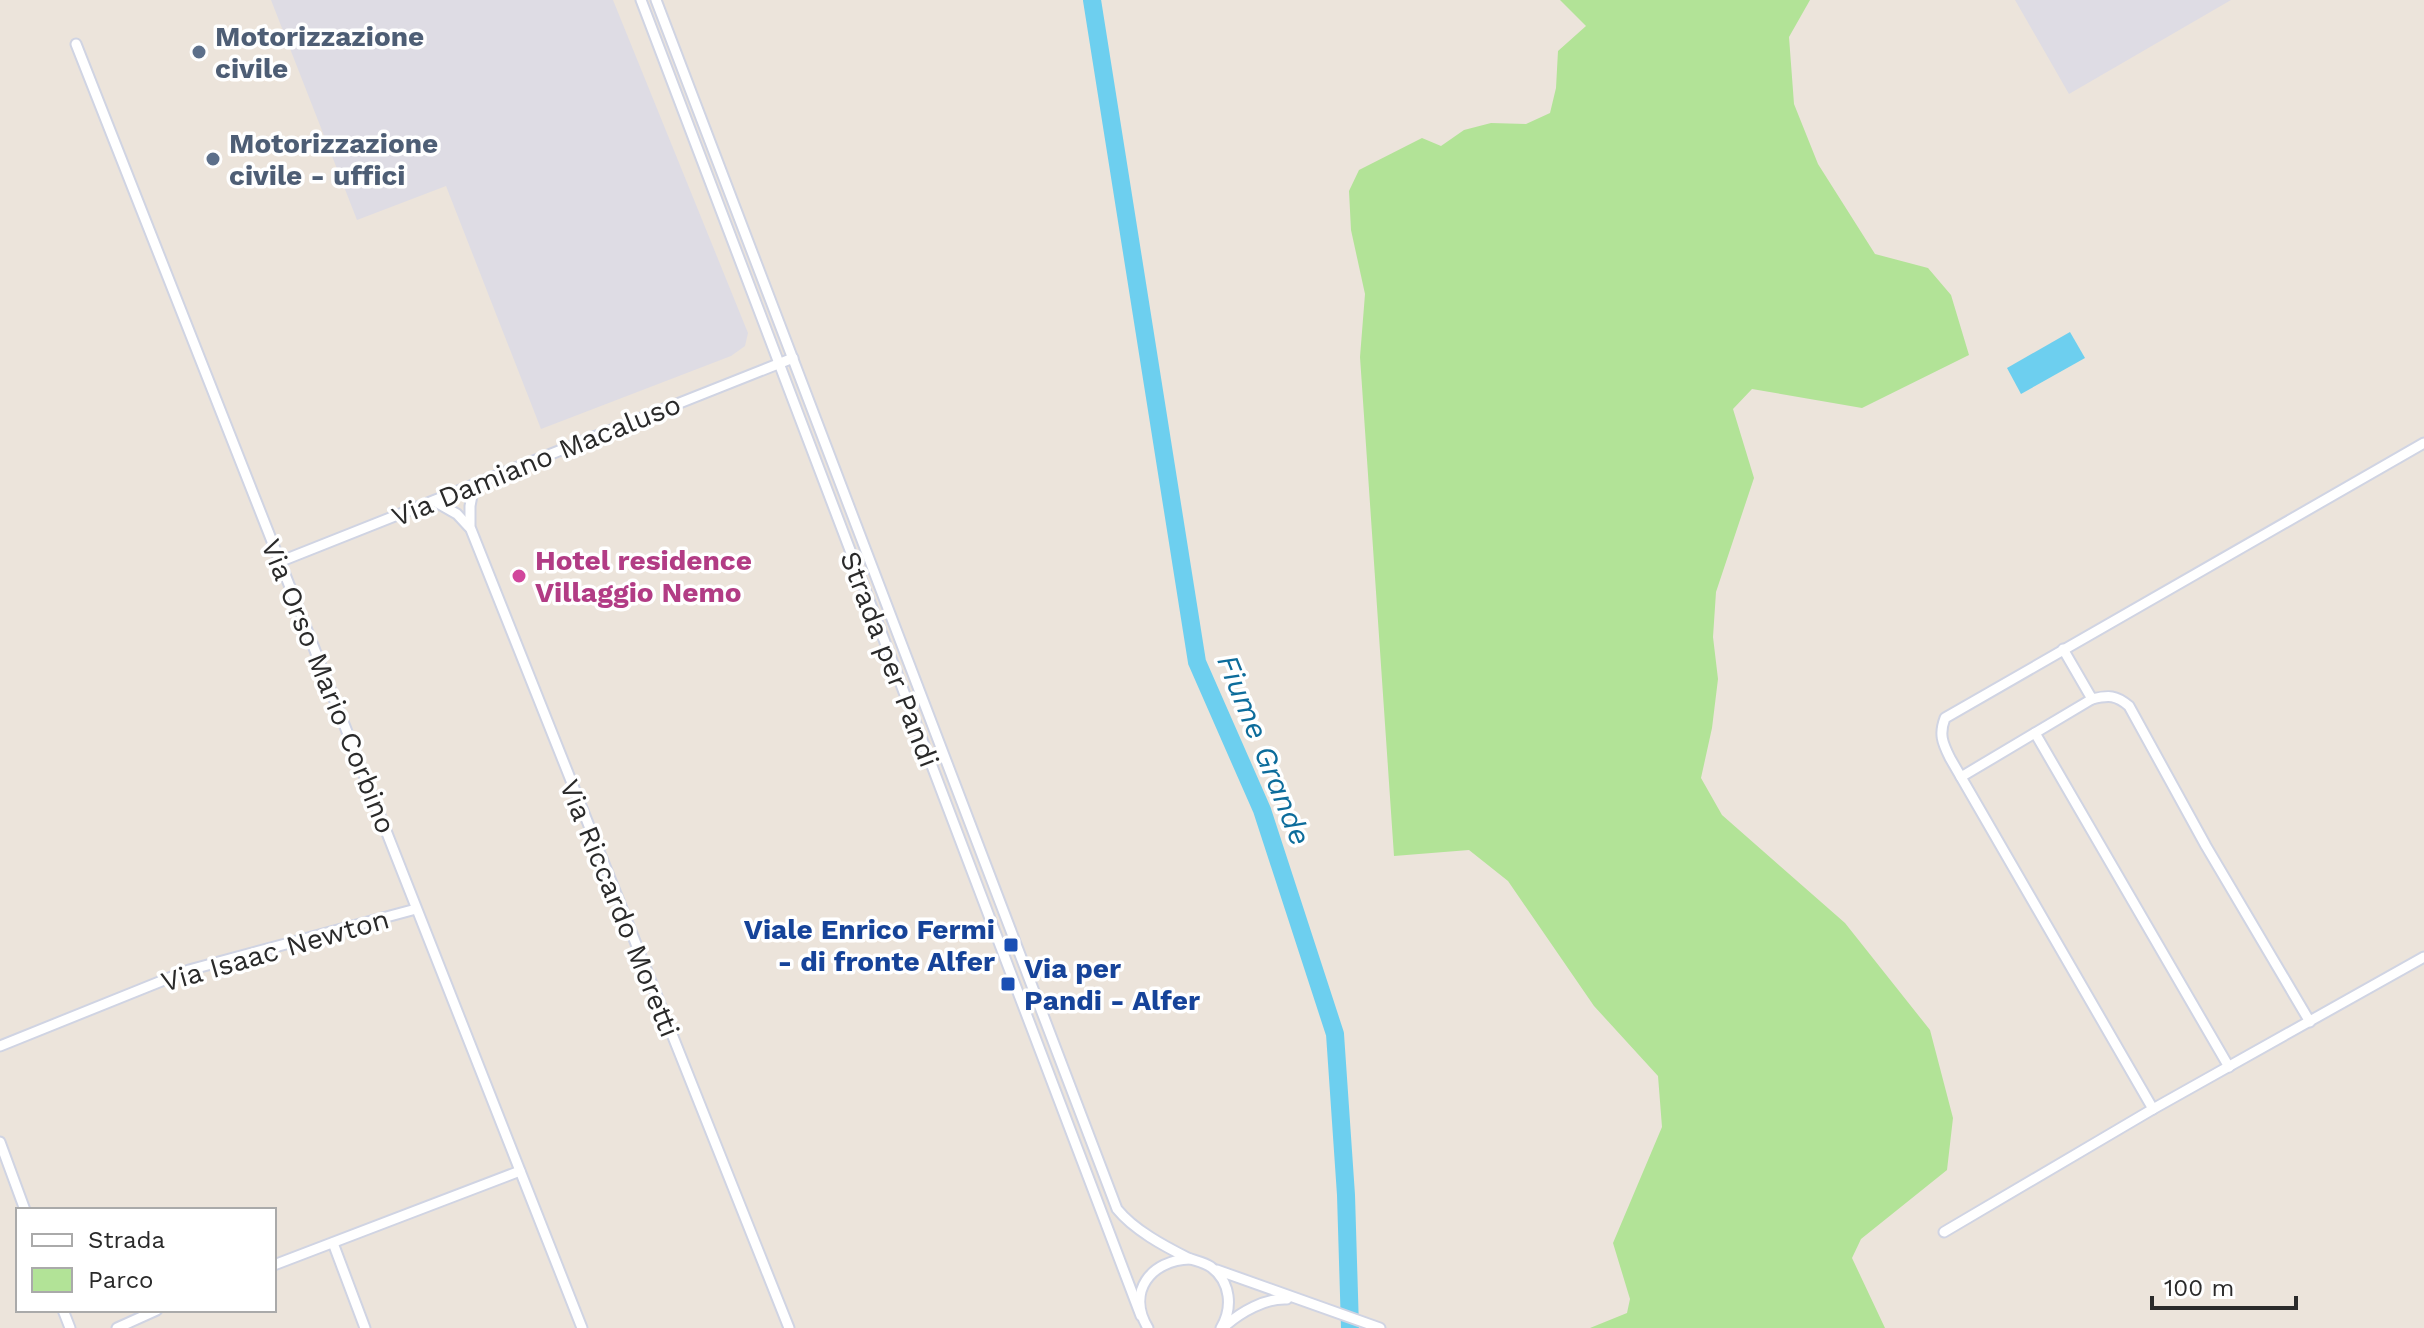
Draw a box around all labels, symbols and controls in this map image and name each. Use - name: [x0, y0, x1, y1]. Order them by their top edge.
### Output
- place label: Motorizzazione civile: [215, 20, 424, 85]
- marker: Motorizzazione civile: [190, 43, 208, 61]
- place label: Motorizzazione civile - uffici: [229, 127, 438, 192]
- marker: Motorizzazione civile - uffici: [204, 150, 222, 168]
- street label: Via Damiano Macaluso: [387, 387, 685, 534]
- street label: Via Orso Mario Corbino: [254, 534, 403, 838]
- place label: Hotel residence Villaggio Nemo: [535, 544, 752, 609]
- street label: Strada per Pandi: [833, 547, 946, 772]
- marker: Hotel residence Villaggio Nemo: [510, 567, 528, 585]
- water label: Fiume Grande: [1210, 649, 1319, 850]
- street label: Via Riccardo Moretti: [553, 775, 686, 1042]
- street label: Via Isaac Newton: [157, 902, 393, 999]
- place label: Viale Enrico Fermi - di fronte Alfer: [744, 913, 995, 978]
- marker: Viale Enrico Fermi - di fronte Alfer: [1002, 936, 1020, 954]
- place label: Via per Pandi - Alfer: [1024, 952, 1200, 1017]
- marker: Via per Pandi - Alfer: [999, 975, 1017, 993]
- legend: [16, 1208, 276, 1312]
- text: Strada: [88, 1226, 165, 1254]
- scale bar: [2152, 1260, 2296, 1310]
- text: Parco: [88, 1266, 153, 1294]
- text: 100 m: [2164, 1274, 2234, 1302]

